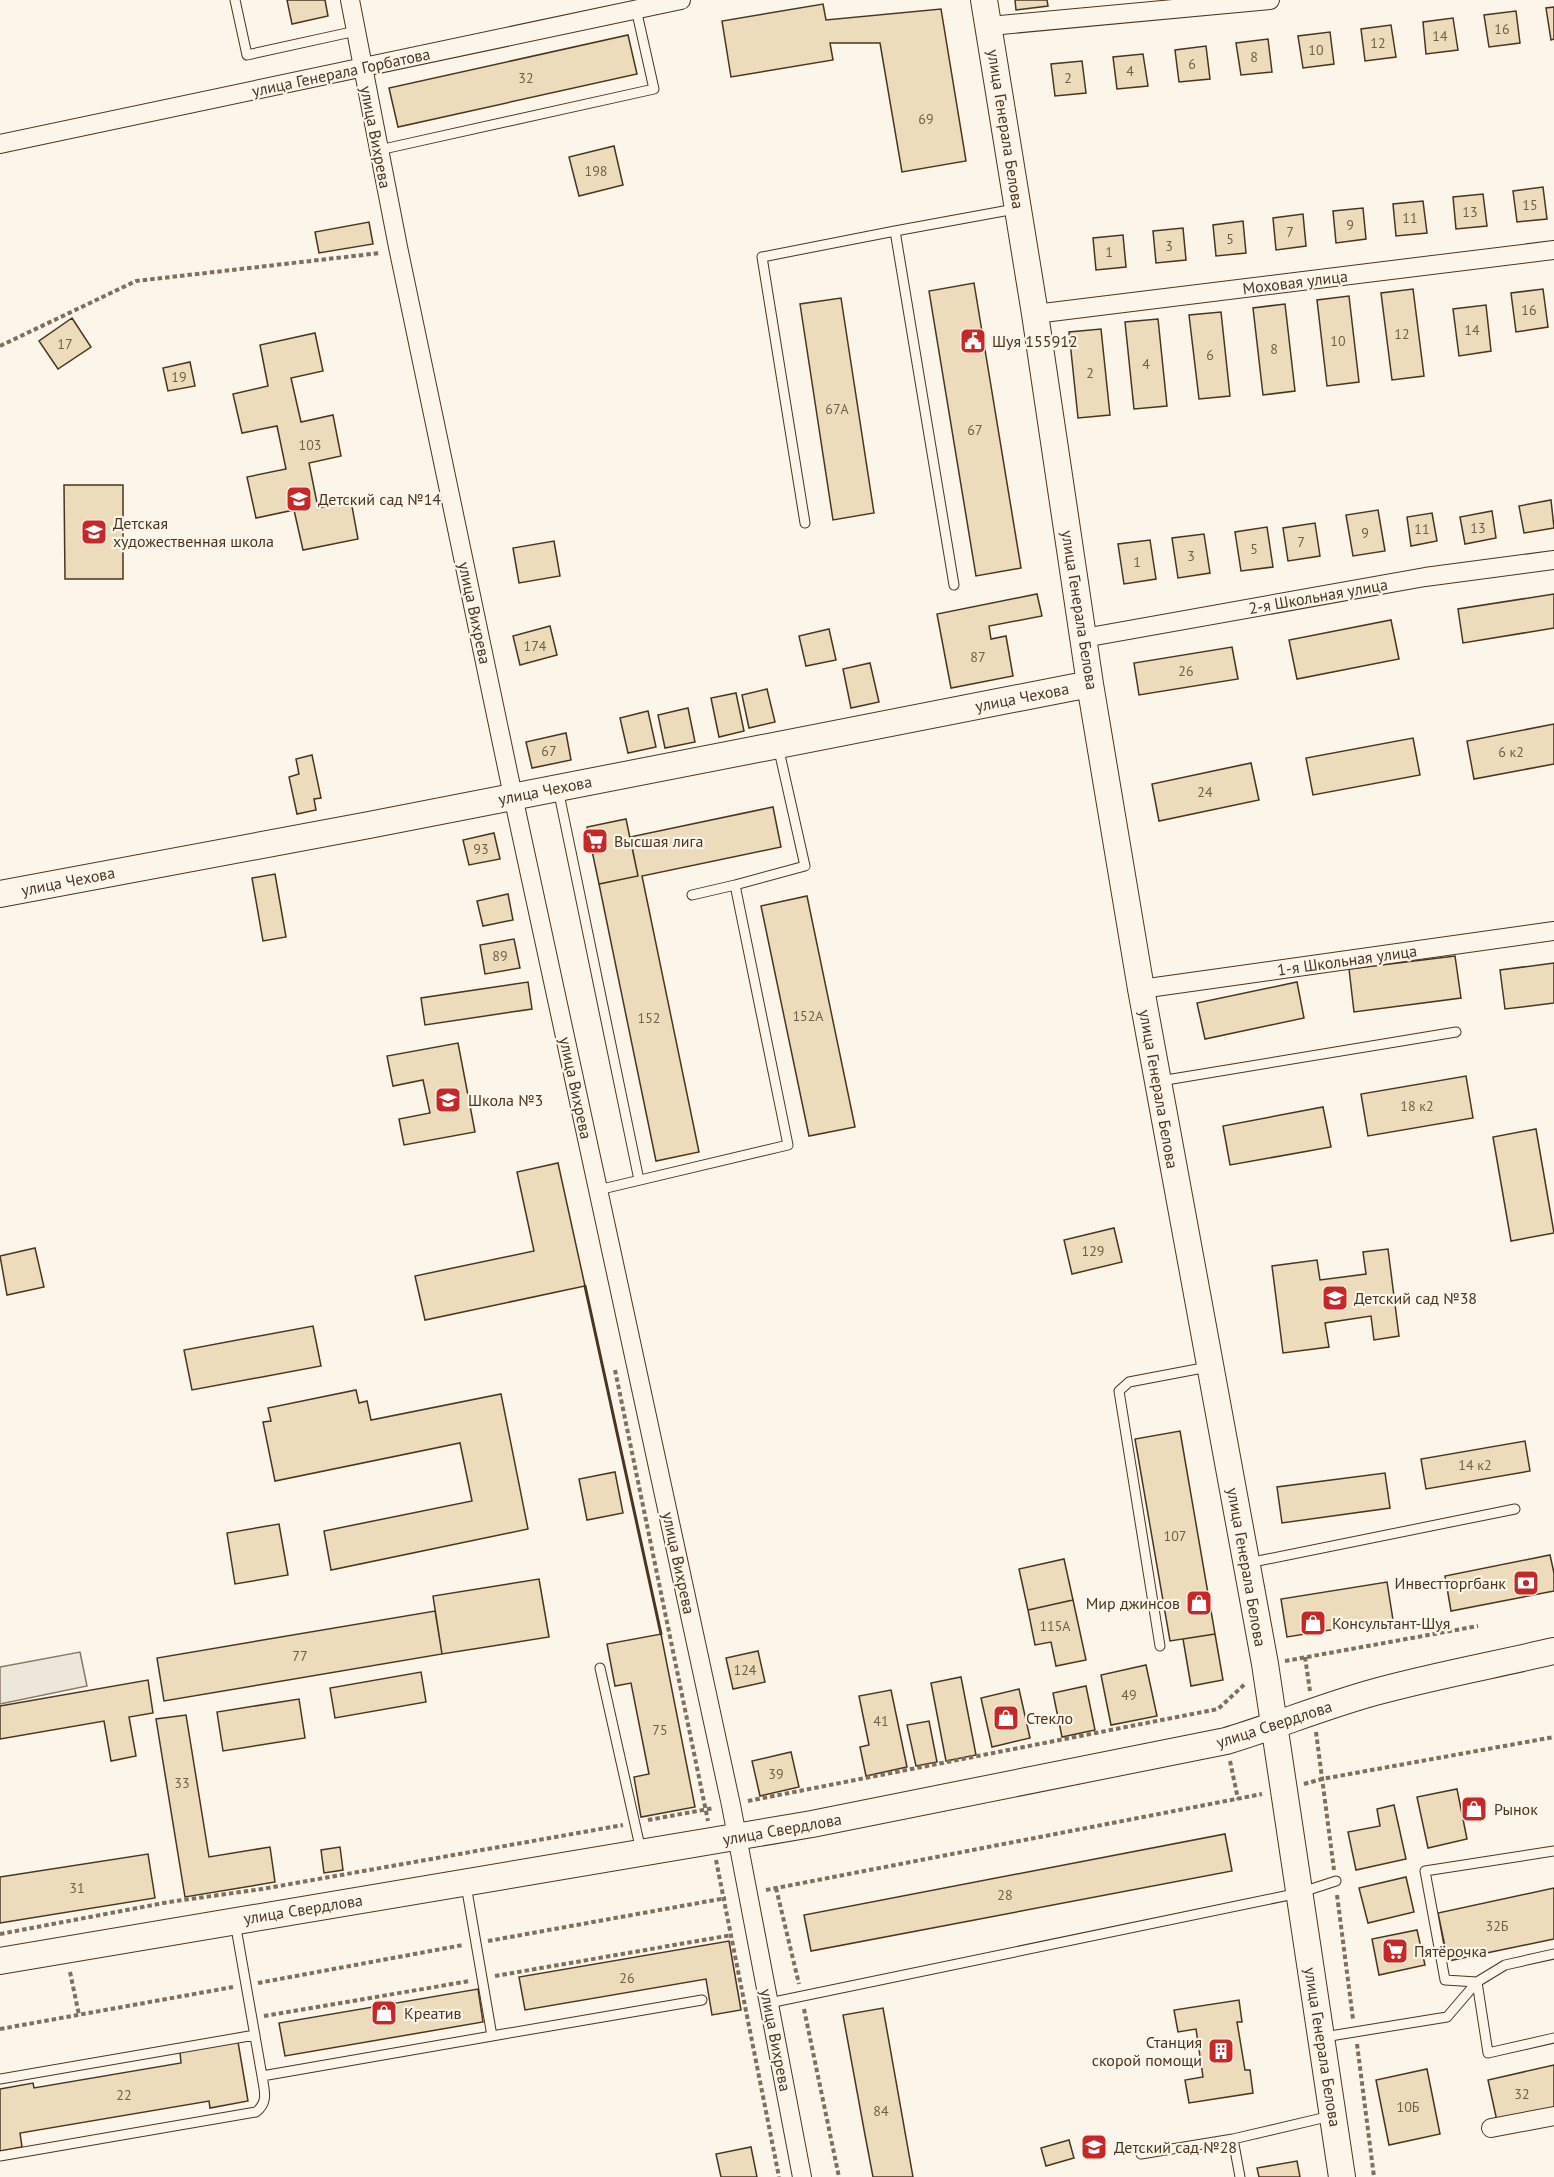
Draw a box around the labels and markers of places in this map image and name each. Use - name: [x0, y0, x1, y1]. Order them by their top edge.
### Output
- public building icon: Шуя 155912: [958, 326, 988, 356]
- place label: Шуя 155912: [992, 331, 1078, 351]
- school or university icon: Детский сад №14: [284, 484, 314, 514]
- place label: Детский сад №14: [318, 489, 441, 509]
- place label: Детская художественная школа: [113, 513, 274, 551]
- school or university icon: Детская художественная школа: [79, 517, 109, 547]
- supermarket icon: Высшая лига: [580, 826, 610, 856]
- place label: Высшая лига: [614, 831, 703, 851]
- school or university icon: Школа №3: [433, 1085, 463, 1115]
- place label: Школа №3: [468, 1090, 543, 1110]
- school or university icon: Детский сад №38: [1320, 1283, 1350, 1313]
- place label: Детский сад №38: [1354, 1288, 1477, 1308]
- bank icon: Инвестторгбанк: [1511, 1568, 1541, 1598]
- place label: Инвестторгбанк: [1395, 1573, 1506, 1593]
- shop icon: Мир джинсов: [1184, 1588, 1214, 1618]
- place label: Мир джинсов: [1086, 1593, 1180, 1613]
- shop icon: Консультант-Шуя: [1298, 1608, 1328, 1638]
- place label: Консультант-Шуя: [1332, 1613, 1450, 1633]
- shop icon: Стекло: [991, 1703, 1021, 1733]
- place label: Стекло: [1026, 1708, 1073, 1728]
- shop icon: Рынок: [1459, 1794, 1489, 1824]
- place label: Рынок: [1494, 1799, 1538, 1819]
- supermarket icon: Пятёрочка: [1380, 1936, 1410, 1966]
- place label: Пятёрочка: [1414, 1941, 1487, 1961]
- shop icon: Креатив: [369, 1998, 399, 2028]
- place label: Креатив: [404, 2003, 462, 2023]
- place label: Станция скорой помощи: [1092, 2032, 1202, 2070]
- building icon: Станция скорой помощи: [1206, 2036, 1236, 2066]
- school or university icon: Детский сад №28: [1079, 2132, 1109, 2162]
- place label: Детский сад №28: [1114, 2137, 1237, 2157]

